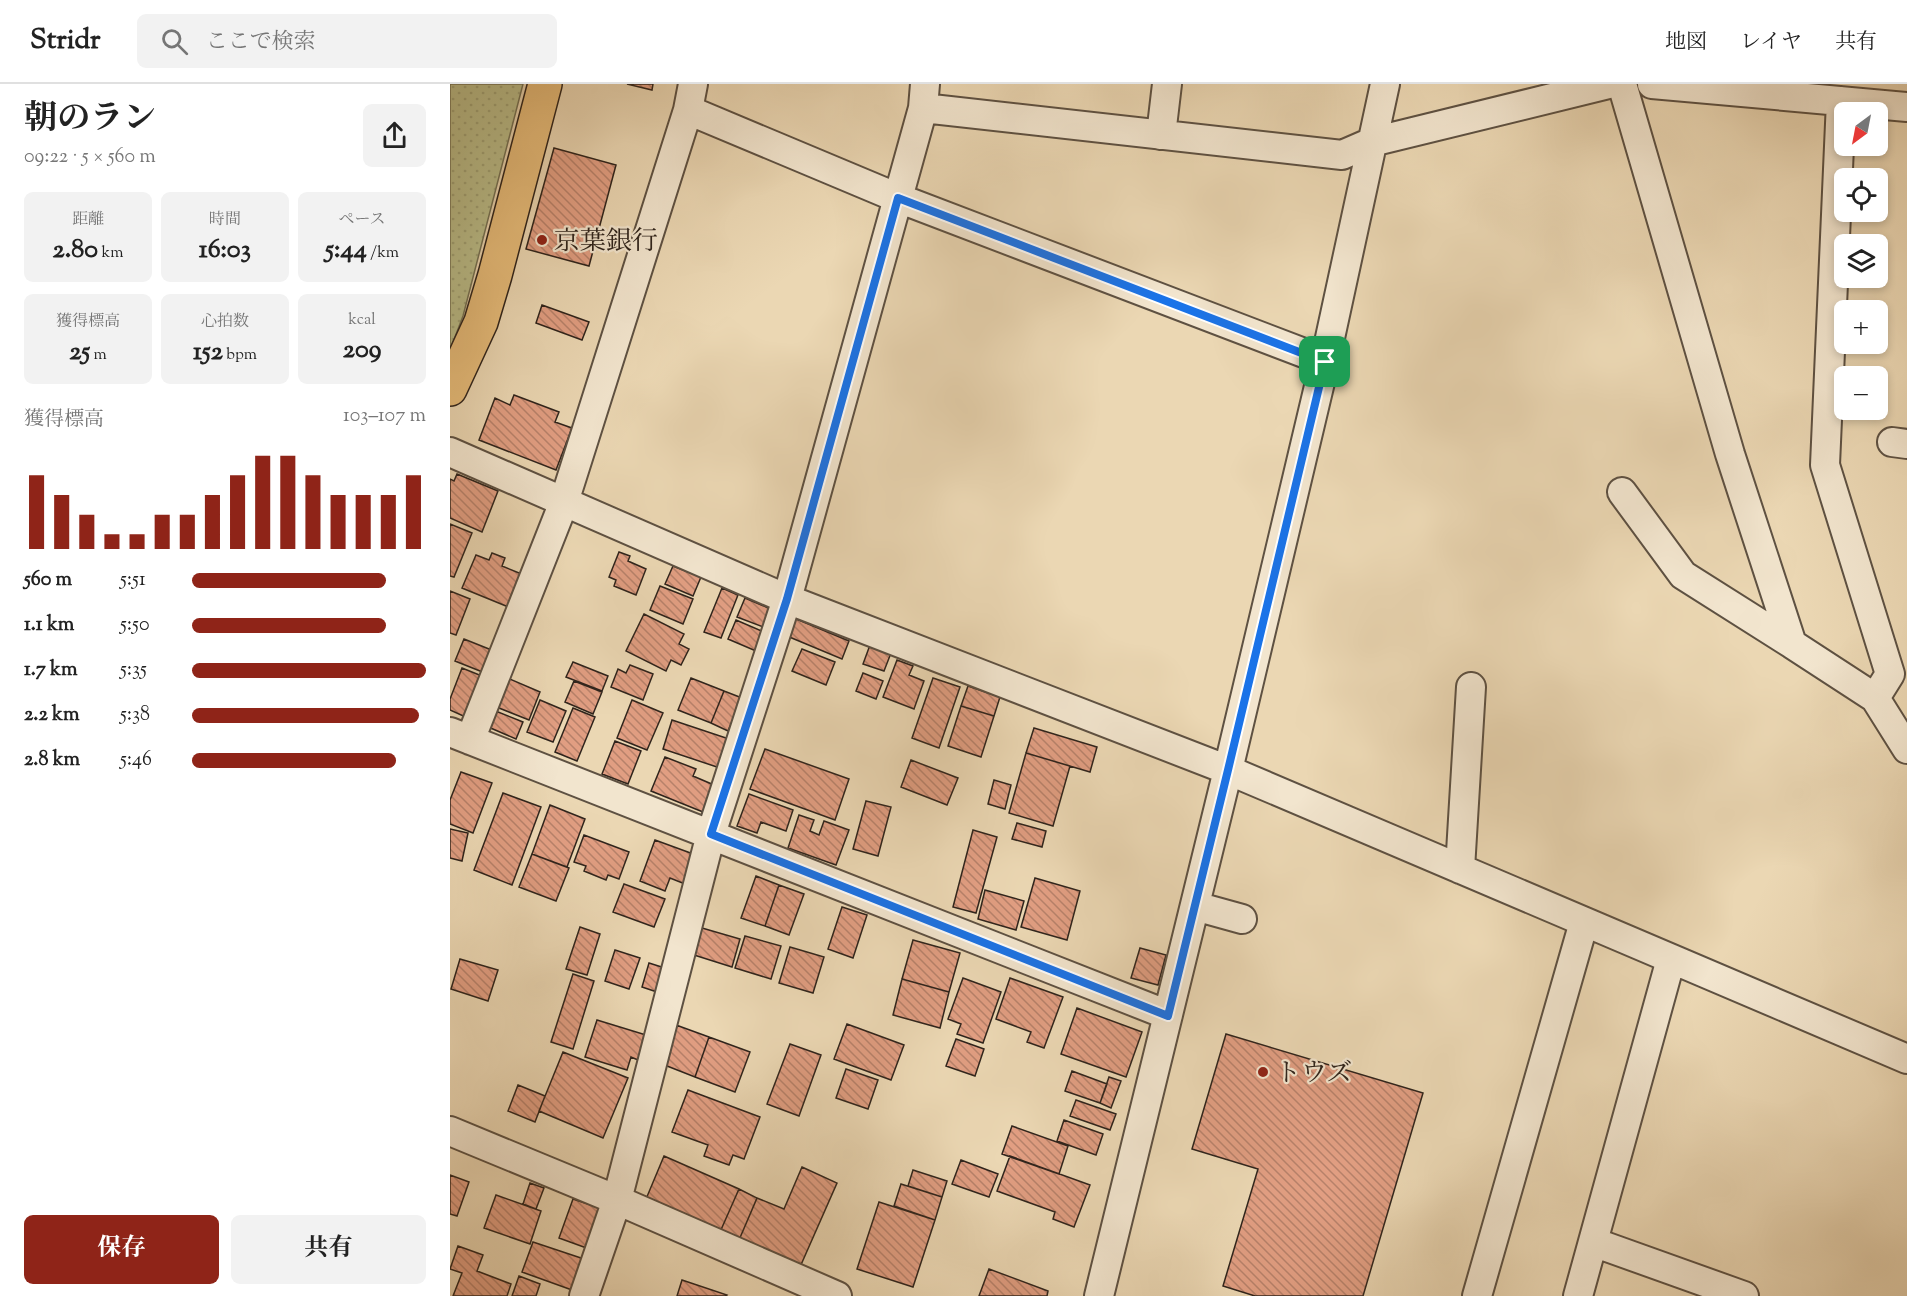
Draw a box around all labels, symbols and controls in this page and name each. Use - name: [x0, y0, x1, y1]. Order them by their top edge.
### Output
- search box: [137, 14, 557, 68]
- text: Stridr: [30, 21, 101, 61]
- icon: search: [158, 25, 191, 58]
- text: ここで検索: [206, 27, 316, 59]
- text: 地図: [1665, 28, 1707, 58]
- text: レイヤ: [1740, 28, 1802, 58]
- text: 共有: [1835, 28, 1877, 58]
- text: 朝のラン: [24, 96, 156, 144]
- north arrow: [1834, 102, 1888, 156]
- map controls: [1834, 102, 1888, 420]
- button: share: [363, 104, 426, 167]
- text: 09:22 · 5 × 560 m: [24, 143, 156, 172]
- button: locate: [1834, 168, 1888, 222]
- text: 距離: [72, 209, 104, 232]
- text: 時間: [209, 209, 241, 232]
- text: ペース: [338, 209, 386, 232]
- place label: 京葉銀行: [554, 224, 658, 261]
- text: 2.80: [53, 232, 98, 269]
- text: 16:03: [199, 232, 251, 269]
- text: 5:44: [325, 232, 367, 269]
- marker: 京葉銀行: [535, 233, 549, 247]
- button: layers: [1834, 234, 1888, 288]
- text: km: [98, 242, 123, 265]
- text: /km: [367, 242, 399, 265]
- button: +: [1834, 300, 1888, 354]
- text: kcal: [348, 309, 376, 332]
- text: 獲得標高: [56, 311, 120, 334]
- text: 心拍数: [201, 311, 249, 334]
- text: 209: [343, 332, 381, 369]
- text: 25: [69, 334, 90, 371]
- text: 152: [193, 334, 223, 371]
- pin: [1299, 336, 1350, 387]
- text: m: [90, 344, 107, 367]
- text: bpm: [223, 344, 257, 367]
- icon: arrive: [1308, 345, 1341, 378]
- button: −: [1834, 366, 1888, 420]
- text: 103–107 m: [343, 402, 426, 431]
- text: 獲得標高: [24, 406, 104, 435]
- text: 560 m: [24, 566, 72, 595]
- text: 5:51: [120, 566, 146, 595]
- text: 1.1 km: [24, 611, 74, 640]
- text: 5:50: [120, 611, 149, 640]
- text: 1.7 km: [24, 656, 78, 685]
- text: 5:35: [120, 656, 147, 685]
- text: 2.2 km: [24, 701, 79, 730]
- text: 5:38: [120, 701, 150, 730]
- text: 2.8 km: [24, 746, 80, 775]
- text: 5:46: [120, 746, 152, 775]
- place label: トウズ: [1275, 1056, 1352, 1093]
- marker: トウズ: [1256, 1065, 1270, 1079]
- button: 保存: [24, 1215, 219, 1284]
- button: 共有: [231, 1215, 426, 1284]

